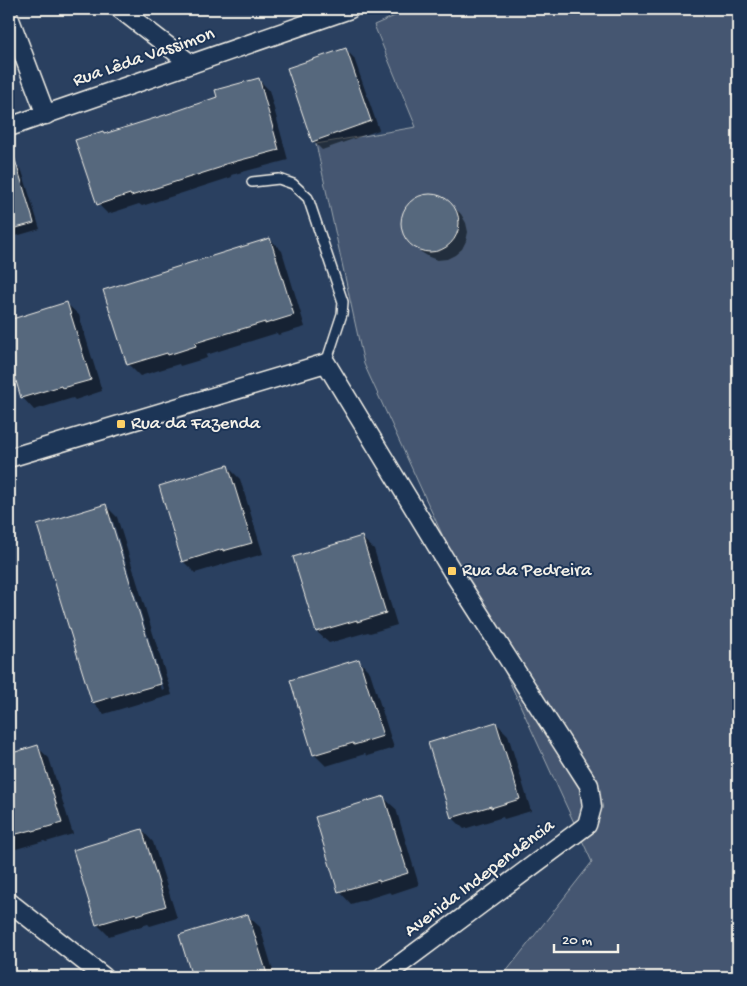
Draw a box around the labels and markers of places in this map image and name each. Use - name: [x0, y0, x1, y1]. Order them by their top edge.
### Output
- place label: Rua da Fazenda: [131, 413, 262, 436]
- marker: Rua da Fazenda: [115, 418, 127, 430]
- place label: Rua da Pedreira: [462, 560, 593, 583]
- marker: Rua da Pedreira: [446, 565, 458, 577]

